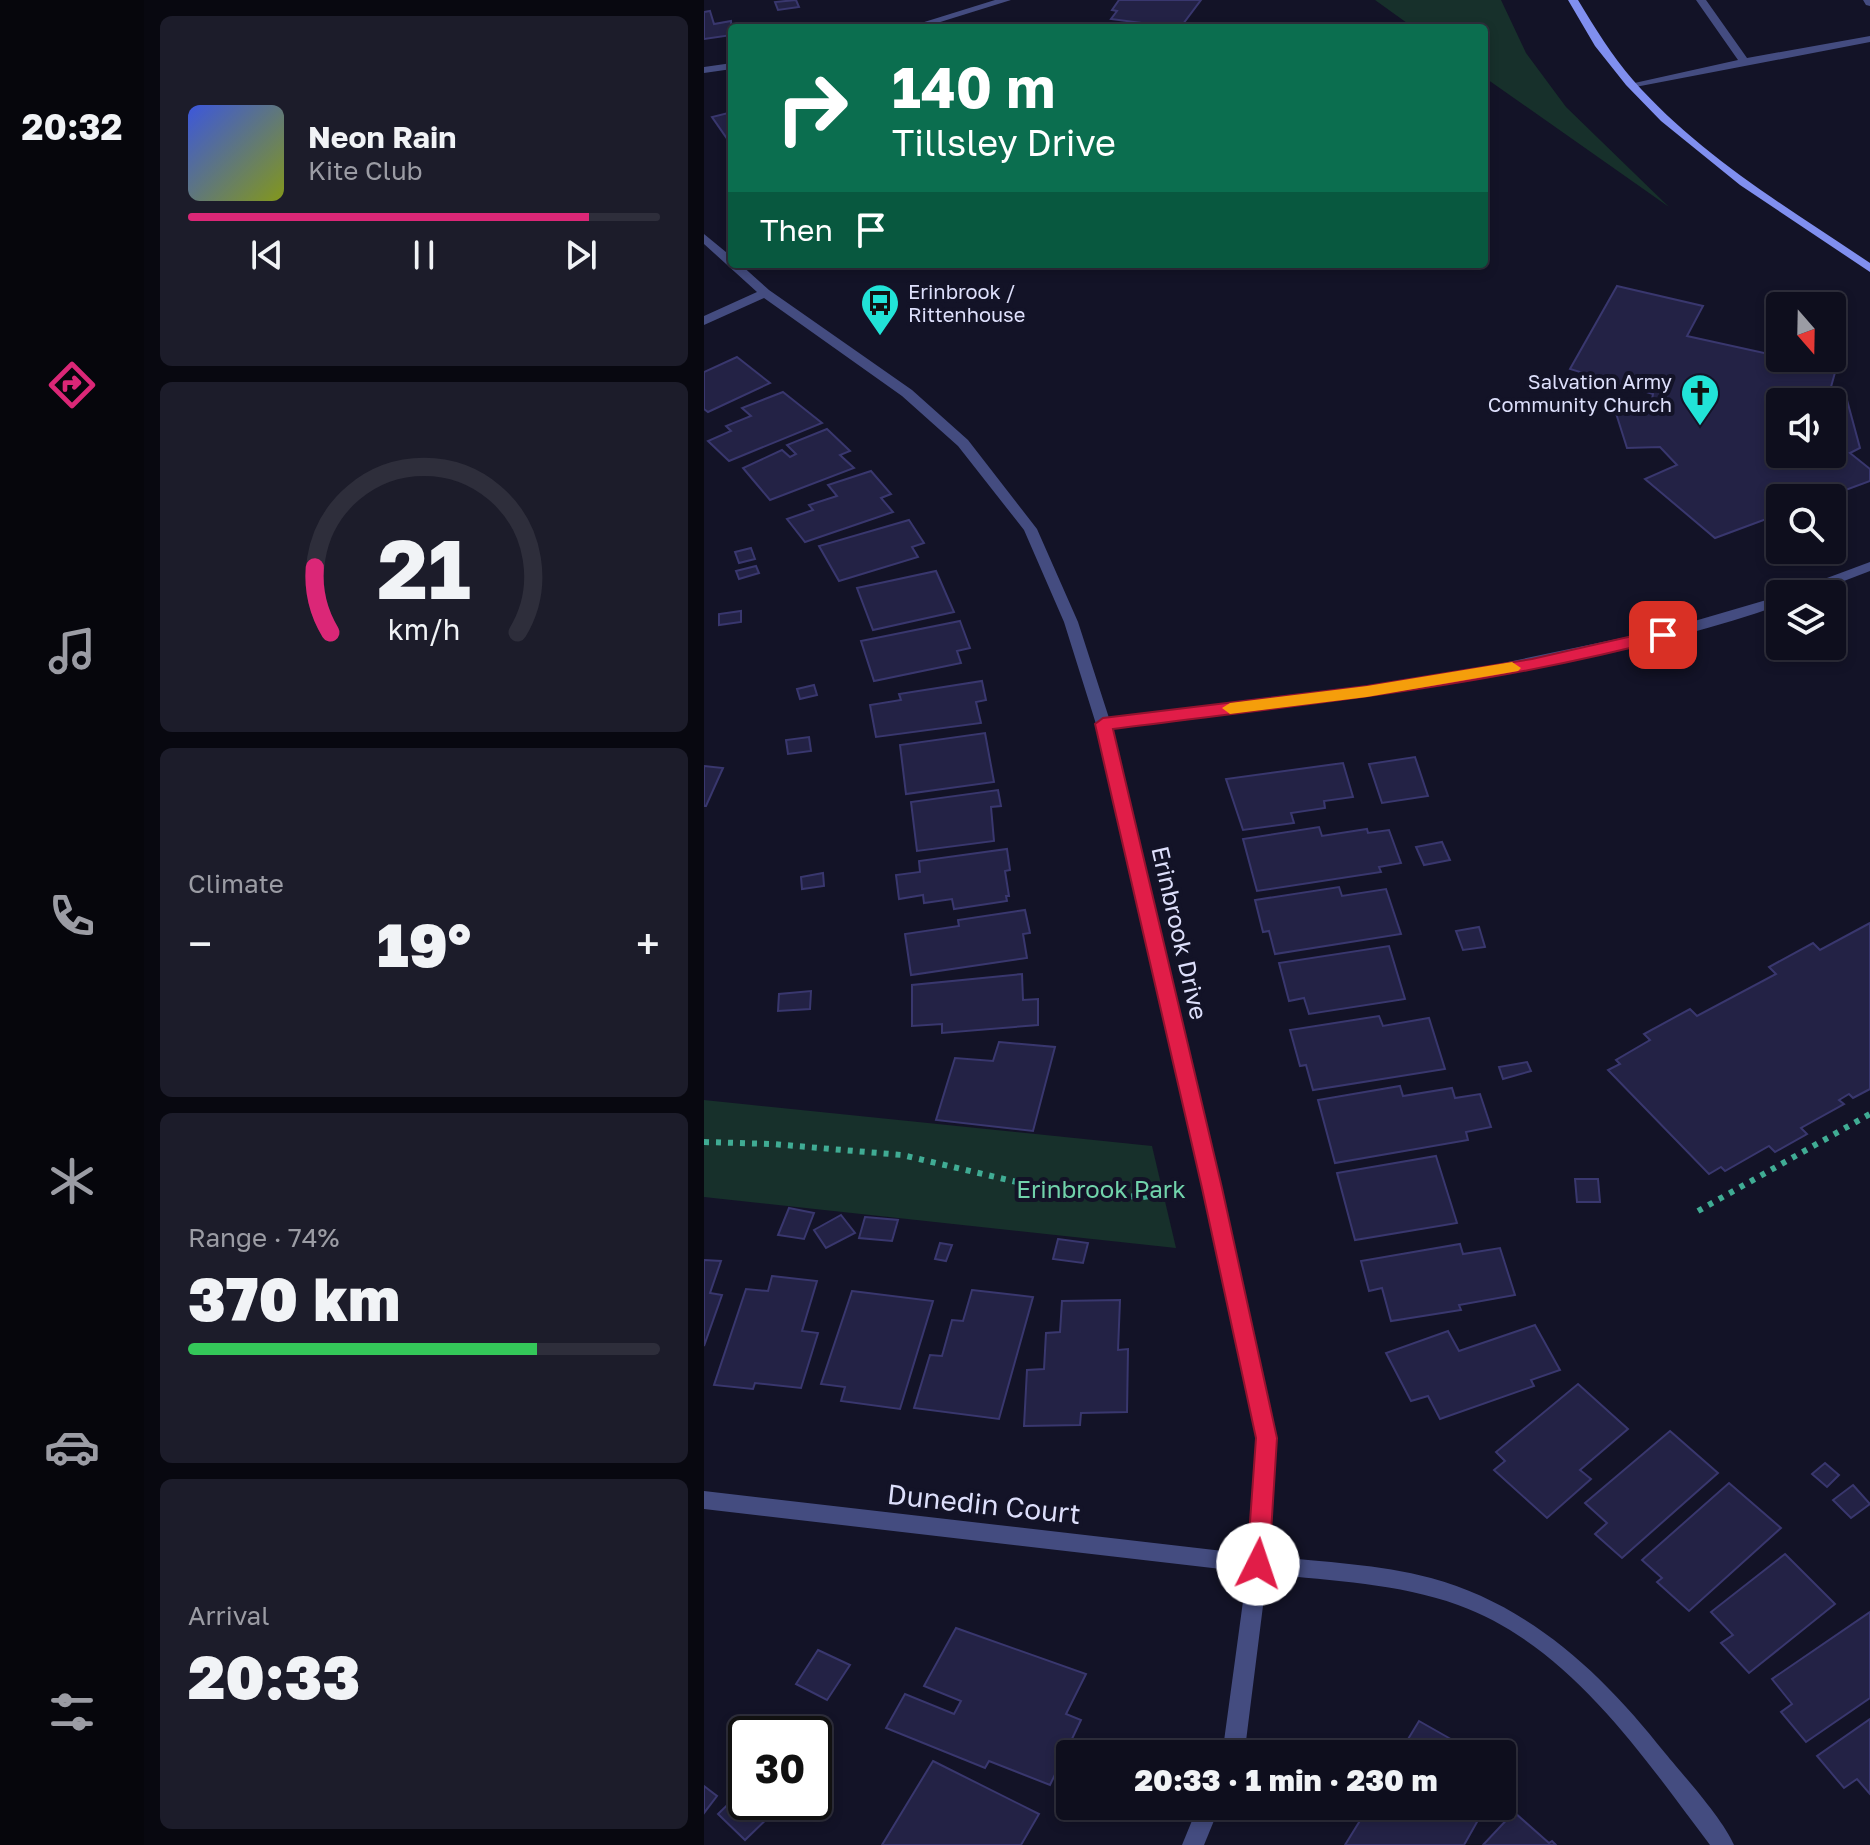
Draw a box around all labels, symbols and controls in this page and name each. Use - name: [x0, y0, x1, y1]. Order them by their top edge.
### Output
- text: 140 m: [892, 53, 1055, 120]
- icon: right: [760, 56, 864, 160]
- text: 20:32: [22, 105, 122, 148]
- text: Neon Rain: [308, 119, 456, 155]
- text: Tillsley Drive: [892, 121, 1116, 164]
- text: Kite Club: [308, 155, 423, 186]
- icon: arrive: [849, 208, 893, 252]
- text: Then: [760, 212, 833, 248]
- icon: previous: [245, 233, 289, 277]
- icon: pause: [402, 233, 446, 277]
- icon: next: [559, 233, 603, 277]
- place label: Erinbrook / Rittenhouse: [908, 279, 1025, 326]
- bus stop icon: Erinbrook / Rittenhouse: [859, 282, 901, 337]
- north arrow: [1766, 292, 1846, 372]
- map controls: [1766, 292, 1846, 660]
- icon: directions: [44, 357, 100, 413]
- place label: Salvation Army Community Church: [1488, 369, 1672, 416]
- church icon: Salvation Army Community Church: [1679, 372, 1721, 427]
- button: sound: [1766, 388, 1846, 468]
- button: search: [1766, 484, 1846, 564]
- text: 21: [377, 516, 471, 616]
- button: layers: [1766, 580, 1846, 660]
- pin: [1629, 601, 1697, 669]
- text: km/h: [388, 612, 460, 646]
- icon: arrive: [1641, 613, 1685, 657]
- icon: music: [44, 623, 100, 679]
- street label: Erinbrook Drive: [1146, 843, 1214, 1022]
- text: Climate: [188, 868, 284, 899]
- icon: phone: [44, 888, 100, 944]
- text: 19°: [377, 908, 471, 980]
- text: −: [188, 917, 212, 970]
- text: +: [636, 917, 660, 970]
- icon: climate: [44, 1153, 100, 1209]
- park label: Erinbrook Park: [1016, 1174, 1186, 1203]
- text: Range · 74%: [188, 1222, 339, 1253]
- text: 370 km: [188, 1262, 400, 1334]
- icon: car: [44, 1419, 100, 1475]
- street label: Dunedin Court: [886, 1477, 1082, 1530]
- position arrow: [1216, 1522, 1300, 1606]
- text: Arrival: [188, 1600, 269, 1631]
- text: 20:33: [188, 1640, 360, 1712]
- icon: filters: [44, 1684, 100, 1740]
- speed limit sign: 30: [728, 1716, 832, 1820]
- text: 20:33 · 1 min · 230 m: [1135, 1762, 1438, 1798]

